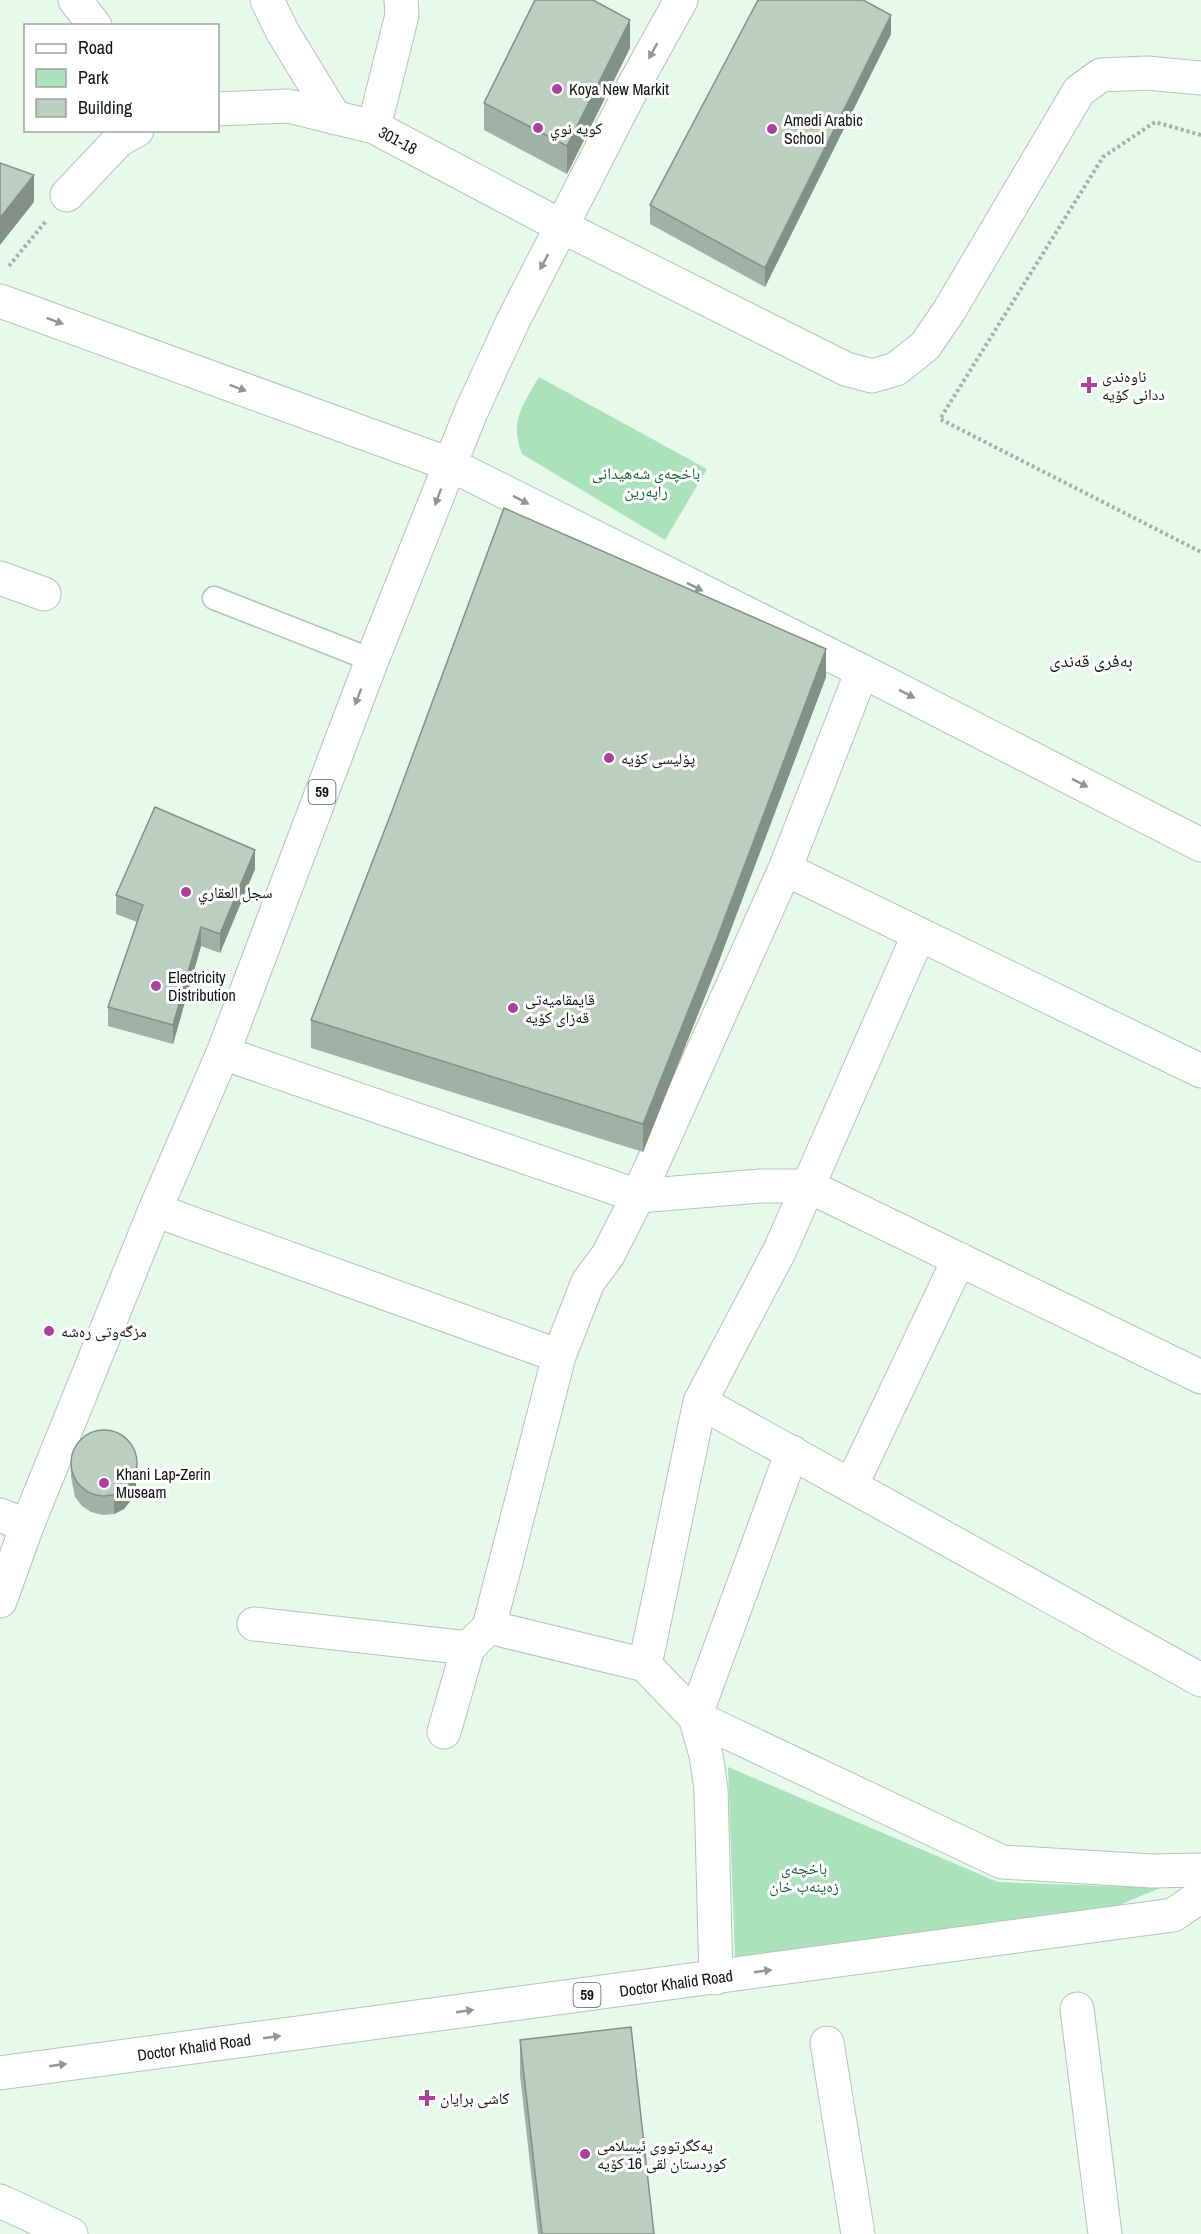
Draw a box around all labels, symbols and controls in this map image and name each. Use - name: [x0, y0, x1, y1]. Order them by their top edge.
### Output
- legend: [24, 24, 219, 132]
- text: Road: [78, 35, 113, 60]
- one-way arrow: [648, 43, 658, 60]
- text: Park: [78, 65, 109, 90]
- place label: Koya New Markit: [569, 78, 669, 100]
- marker: Koya New Markit: [550, 82, 564, 96]
- text: Building: [78, 95, 133, 120]
- place label: Amedi Arabic School: [783, 109, 863, 149]
- place label: كويه نوي: [550, 117, 603, 141]
- street label: 301-18: [375, 121, 421, 159]
- marker: كويه نوي: [531, 121, 545, 135]
- marker: Amedi Arabic School: [765, 122, 779, 136]
- one-way arrow: [540, 253, 550, 271]
- one-way arrow: [46, 317, 64, 327]
- place label: ناوەندی ددانی کۆیە: [1102, 365, 1165, 405]
- marker: ناوەندی ددانی کۆیە: [1080, 376, 1098, 394]
- one-way arrow: [229, 383, 247, 393]
- park label: باخچه‌ی شه‌هیدانی راپه‌رین: [592, 462, 700, 502]
- one-way arrow: [432, 488, 442, 506]
- one-way arrow: [512, 495, 529, 505]
- one-way arrow: [686, 582, 704, 592]
- district label: بەفری قەندی: [1049, 648, 1133, 673]
- one-way arrow: [352, 688, 362, 706]
- one-way arrow: [898, 689, 915, 699]
- place label: پۆلیسی كۆیه‌: [621, 747, 696, 769]
- marker: پۆلیسی كۆیه‌: [602, 751, 616, 765]
- one-way arrow: [1072, 778, 1089, 787]
- road number: 59: [308, 780, 336, 804]
- place label: سجل العقاري: [198, 881, 272, 905]
- marker: سجل العقاري: [179, 885, 193, 899]
- place label: Electricity Distribution: [168, 966, 236, 1006]
- marker: Electricity Distribution: [149, 979, 163, 993]
- place label: قایمقامیه‌تی قه‌زای كۆیه‌: [525, 988, 595, 1028]
- marker: قایمقامیه‌تی قه‌زای كۆیه‌: [506, 1001, 520, 1015]
- place label: مزگەوتی رەشە: [61, 1320, 147, 1342]
- marker: مزگەوتی رەشە: [42, 1324, 56, 1338]
- place label: Khani Lap-Zerin Museam: [116, 1463, 211, 1503]
- marker: Khani Lap-Zerin Museam: [97, 1476, 111, 1490]
- park label: باخچه‌ی زه‌ینه‌ب خان: [769, 1857, 839, 1897]
- street label: Doctor Khalid Road: [618, 1964, 734, 2002]
- one-way arrow: [753, 1967, 772, 1976]
- road number: 59: [574, 1983, 600, 2007]
- one-way arrow: [456, 2006, 475, 2016]
- street label: Doctor Khalid Road: [136, 2028, 252, 2066]
- one-way arrow: [263, 2032, 282, 2041]
- one-way arrow: [49, 2060, 68, 2070]
- place label: كاشی برایان: [440, 2087, 510, 2109]
- marker: كاشی برایان: [418, 2089, 436, 2107]
- place label: يه‌كگرتووی ئیسلامی كوردستان لقی 16 كۆیه‌: [597, 2134, 727, 2174]
- marker: يه‌كگرتووی ئیسلامی كوردستان لقی 16 كۆیه‌: [578, 2147, 592, 2161]

